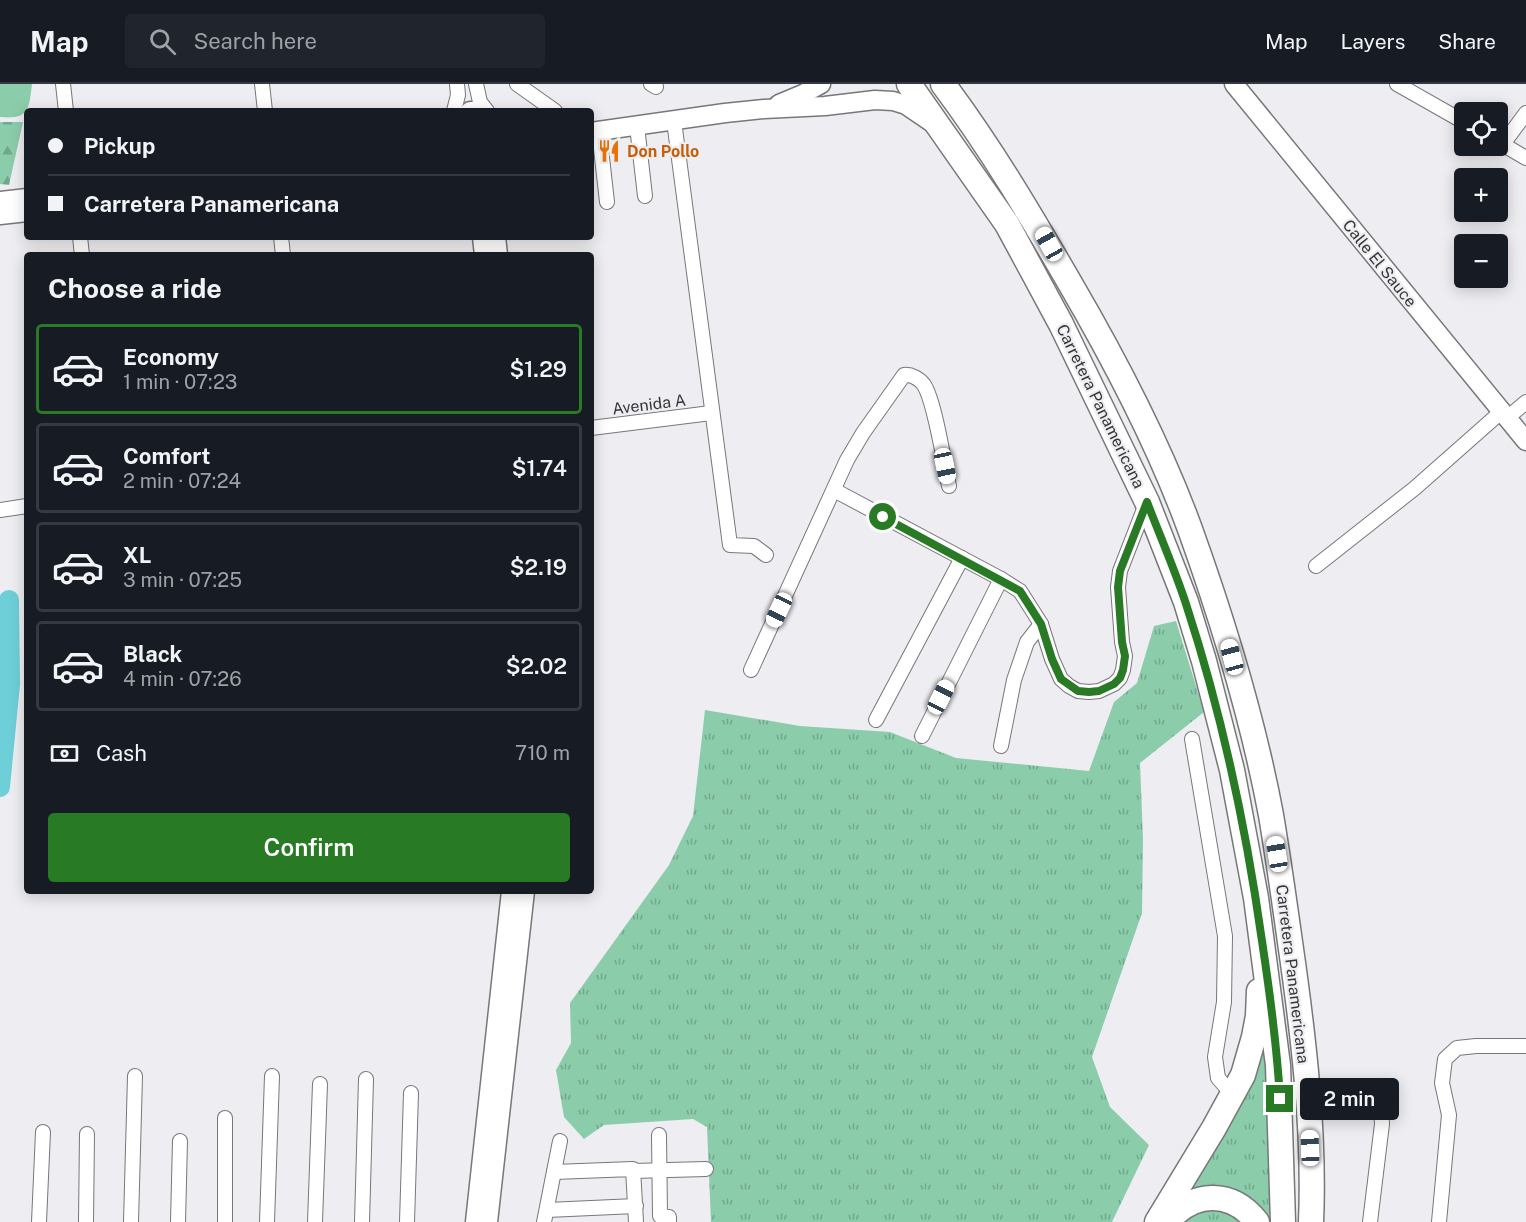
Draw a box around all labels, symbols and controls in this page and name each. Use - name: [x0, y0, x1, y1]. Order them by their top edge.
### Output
- search box: [125, 14, 545, 68]
- text: Map: [30, 25, 89, 58]
- icon: search: [146, 25, 179, 58]
- text: Search here: [194, 28, 317, 54]
- text: Map: [1265, 29, 1308, 54]
- text: Layers: [1341, 29, 1405, 54]
- text: Share: [1438, 29, 1496, 54]
- map controls: [1454, 102, 1508, 288]
- button: locate: [1454, 102, 1508, 156]
- text: Pickup: [84, 133, 155, 159]
- restaurant icon: Don Pollo: [596, 138, 622, 164]
- place label: Don Pollo: [627, 142, 699, 161]
- button: +: [1454, 168, 1508, 222]
- text: Carretera Panamericana: [84, 191, 339, 217]
- street label: Calle El Sauce: [1339, 216, 1421, 311]
- car: [1032, 224, 1066, 264]
- button: −: [1454, 234, 1508, 288]
- text: Choose a ride: [48, 272, 222, 304]
- street label: Carretera Panamericana: [1053, 321, 1149, 491]
- icon: car: [51, 342, 105, 396]
- text: Economy: [123, 344, 219, 370]
- text: $1.29: [509, 356, 567, 382]
- text: 1 min · 07:23: [123, 370, 237, 394]
- street label: Avenida A: [611, 391, 687, 418]
- icon: car: [51, 441, 105, 495]
- text: Comfort: [123, 443, 210, 469]
- car: [932, 447, 958, 485]
- text: $1.74: [512, 455, 567, 481]
- text: 2 min · 07:24: [123, 469, 241, 493]
- route start: [869, 503, 896, 530]
- icon: car: [51, 540, 105, 594]
- text: XL: [123, 542, 151, 568]
- text: $2.19: [510, 554, 567, 580]
- text: 3 min · 07:25: [123, 568, 242, 592]
- car: [763, 590, 795, 630]
- car: [1219, 637, 1245, 677]
- icon: car: [51, 639, 105, 693]
- text: Black: [123, 641, 182, 667]
- text: $2.02: [506, 653, 567, 679]
- text: 4 min · 07:26: [123, 667, 242, 691]
- car: [925, 677, 957, 717]
- icon: cash: [48, 737, 81, 770]
- text: Cash: [96, 740, 147, 766]
- text: 710 m: [515, 741, 570, 765]
- button: Confirm: [48, 813, 570, 882]
- car: [1265, 835, 1289, 873]
- street label: Carretera Panamericana: [1272, 883, 1313, 1065]
- callout: 2 min: [1301, 1078, 1400, 1120]
- route end: [1266, 1085, 1293, 1112]
- text: 2 min: [1324, 1087, 1375, 1111]
- car: [1300, 1130, 1320, 1166]

